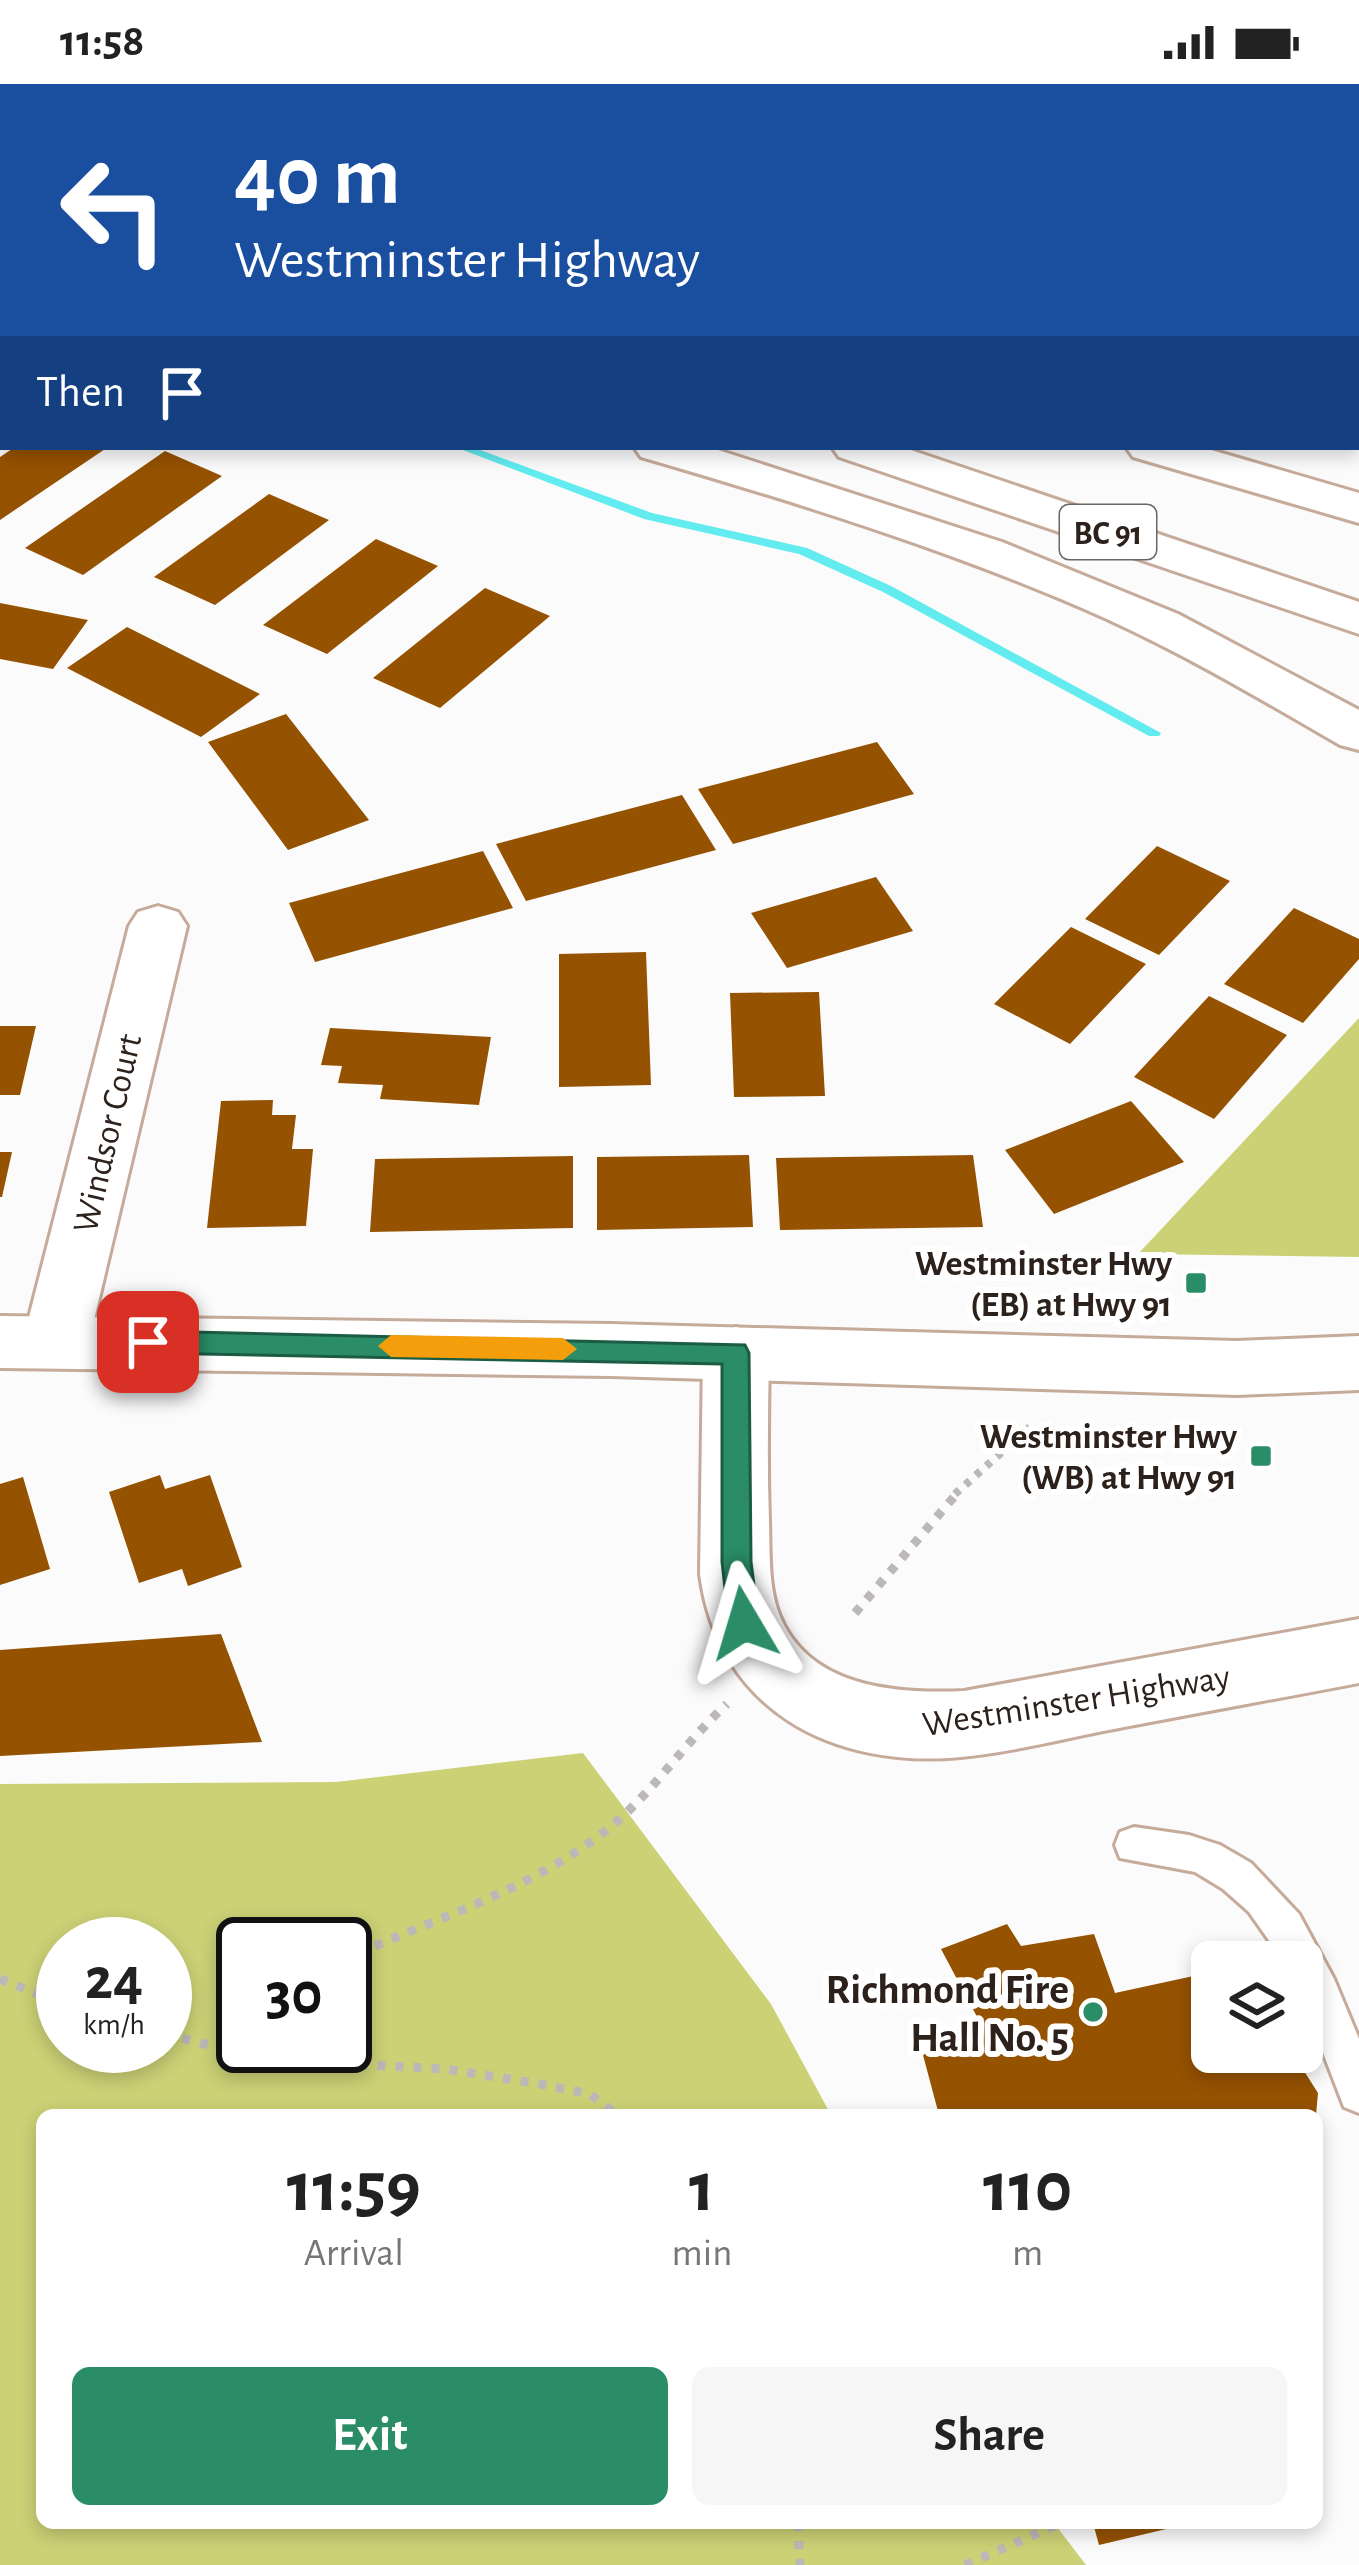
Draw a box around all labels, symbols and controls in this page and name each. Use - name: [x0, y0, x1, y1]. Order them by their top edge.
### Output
- text: 11:58: [60, 19, 144, 64]
- icon: left: [36, 132, 192, 288]
- text: 40 m: [234, 136, 401, 220]
- text: Westminster Highway: [234, 234, 700, 288]
- icon: arrive: [149, 360, 215, 426]
- text: Then: [36, 370, 125, 415]
- road number: BC 91: [1060, 505, 1156, 559]
- street label: Windsor Court: [68, 1030, 148, 1236]
- place label: Westminster Hwy (EB) at Hwy 91: [915, 1246, 1173, 1323]
- marker: Westminster Hwy (EB) at Hwy 91: [1183, 1270, 1209, 1296]
- pin: [97, 1291, 199, 1393]
- icon: arrive: [115, 1309, 181, 1375]
- place label: Westminster Hwy (WB) at Hwy 91: [980, 1419, 1238, 1496]
- marker: Westminster Hwy (WB) at Hwy 91: [1248, 1443, 1274, 1469]
- position arrow: [681, 1560, 807, 1686]
- street label: Westminster Highway: [920, 1659, 1233, 1743]
- speed limit sign: 30: [216, 1917, 372, 2073]
- map controls: [1191, 1941, 1323, 2073]
- button: layers: [1191, 1941, 1323, 2073]
- text: 24: [85, 1950, 143, 2010]
- place label: Richmond Fire Hall No. 5: [826, 1969, 1069, 2059]
- marker: Richmond Fire Hall No. 5: [1080, 1999, 1106, 2025]
- text: km/h: [83, 2010, 145, 2040]
- text: 11:59: [287, 2152, 421, 2224]
- text: 1: [689, 2152, 715, 2224]
- text: 110: [983, 2152, 1072, 2224]
- text: Arrival: [304, 2234, 404, 2273]
- text: min: [672, 2234, 732, 2273]
- text: m: [1012, 2234, 1043, 2273]
- button: Exit: [72, 2367, 668, 2505]
- button: Share: [692, 2367, 1287, 2505]

